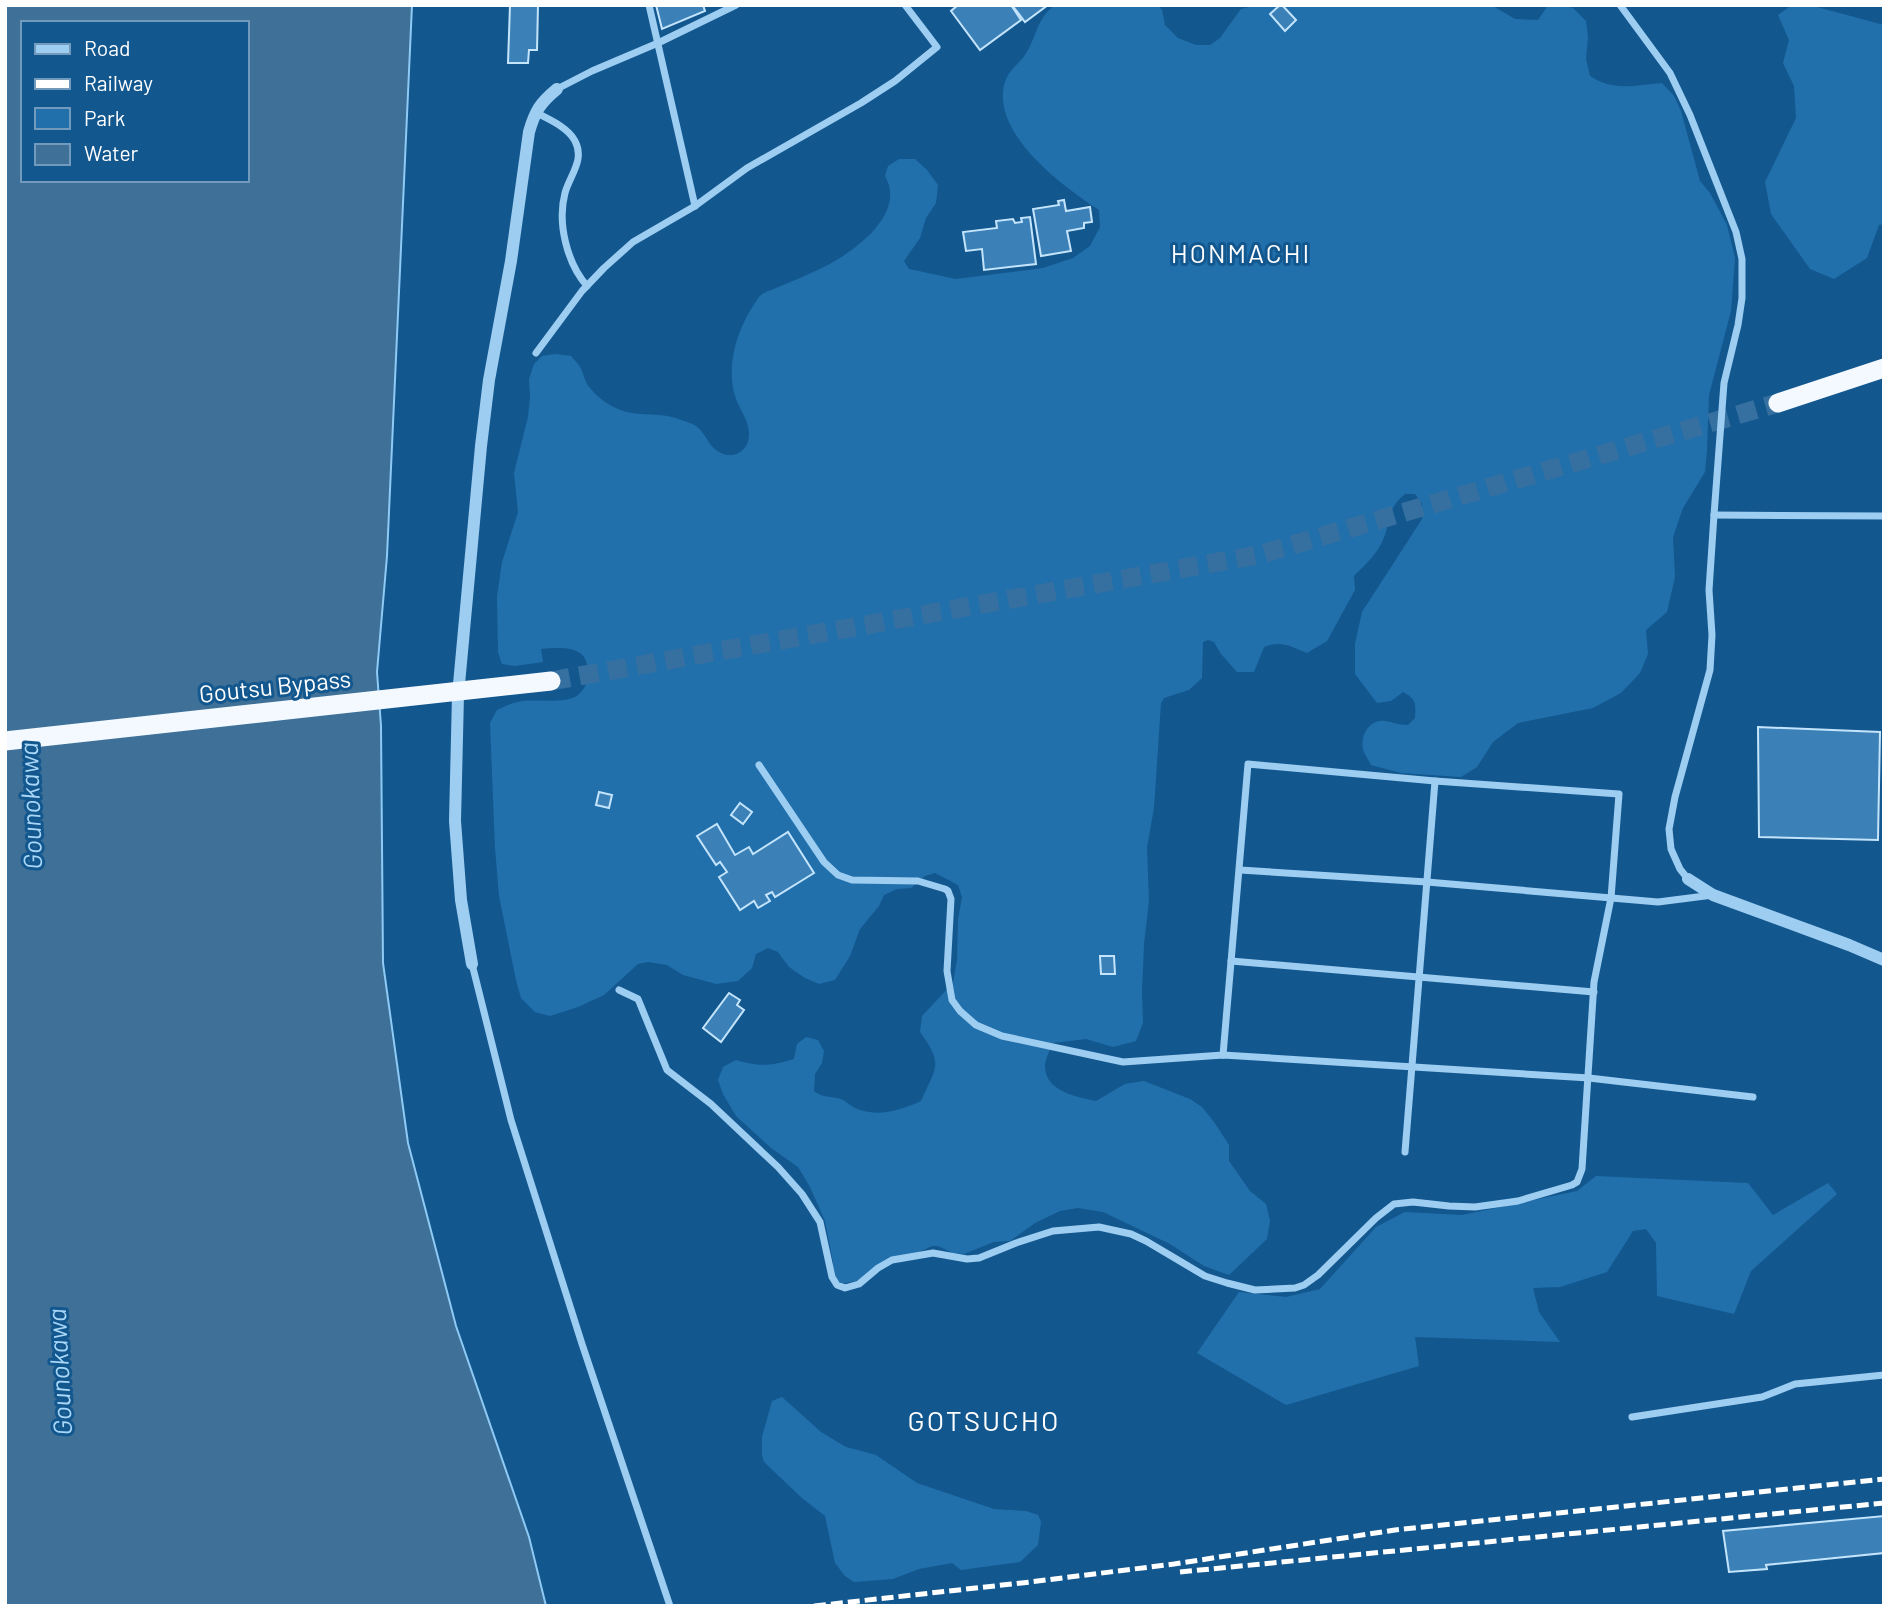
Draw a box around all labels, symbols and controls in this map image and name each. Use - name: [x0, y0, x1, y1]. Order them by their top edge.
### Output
- legend: [21, 21, 248, 182]
- text: Road: [84, 35, 130, 60]
- text: Railway: [84, 70, 153, 95]
- text: Park: [84, 105, 125, 130]
- text: Water: [84, 140, 139, 165]
- district label: HONMACHI: [1171, 237, 1311, 268]
- street label: Goutsu Bypass: [197, 663, 352, 708]
- water label: Gounokawa: [12, 742, 47, 870]
- water label: Gounokawa: [40, 1308, 77, 1436]
- district label: GOTSUCHO: [907, 1403, 1061, 1437]

